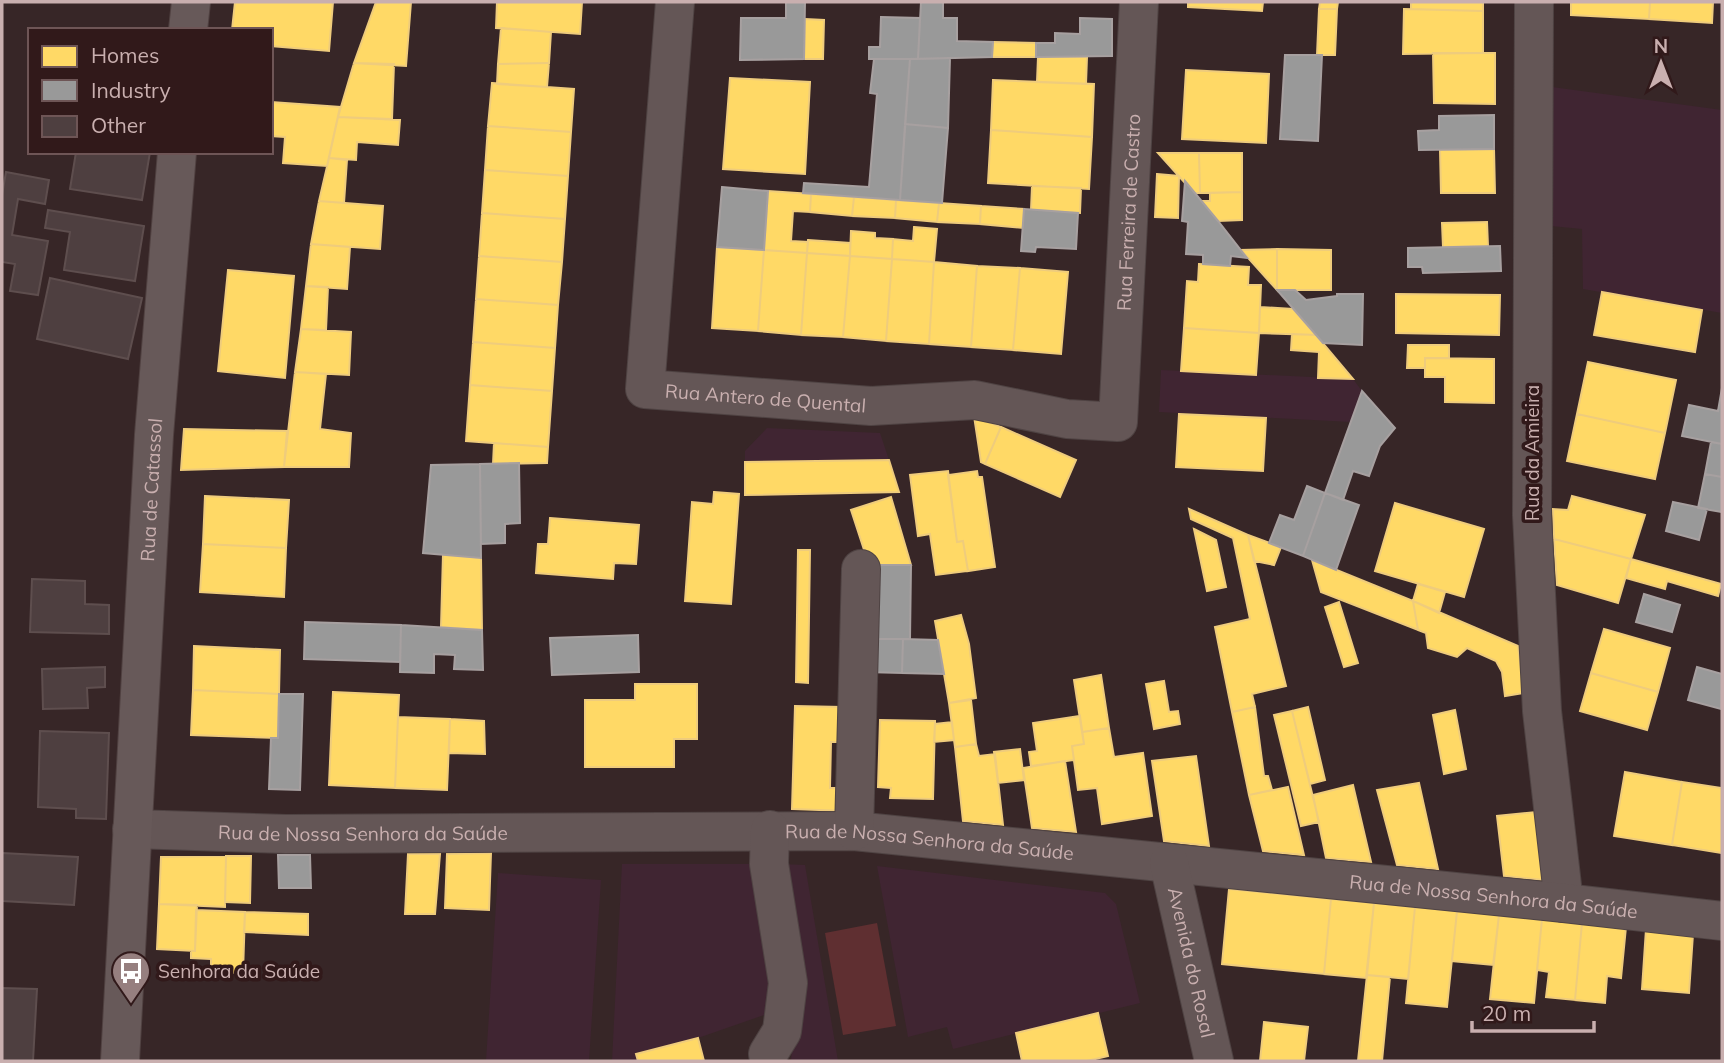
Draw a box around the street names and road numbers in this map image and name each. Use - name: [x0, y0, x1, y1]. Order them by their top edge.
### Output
- street label: Rua Ferreira de Castro: [1112, 113, 1145, 311]
- street label: Rua Antero de Quental: [664, 379, 867, 418]
- street label: Rua da Amieira: [1520, 385, 1544, 521]
- street label: Rua de Catassol: [135, 417, 167, 562]
- street label: Rua de Nossa Senhora da Saúde: [785, 819, 1075, 865]
- street label: Rua de Nossa Senhora da Saúde: [218, 820, 508, 846]
- street label: Rua de Nossa Senhora da Saúde: [1348, 869, 1639, 923]
- street label: Avenida do Rosal: [1163, 885, 1220, 1040]

